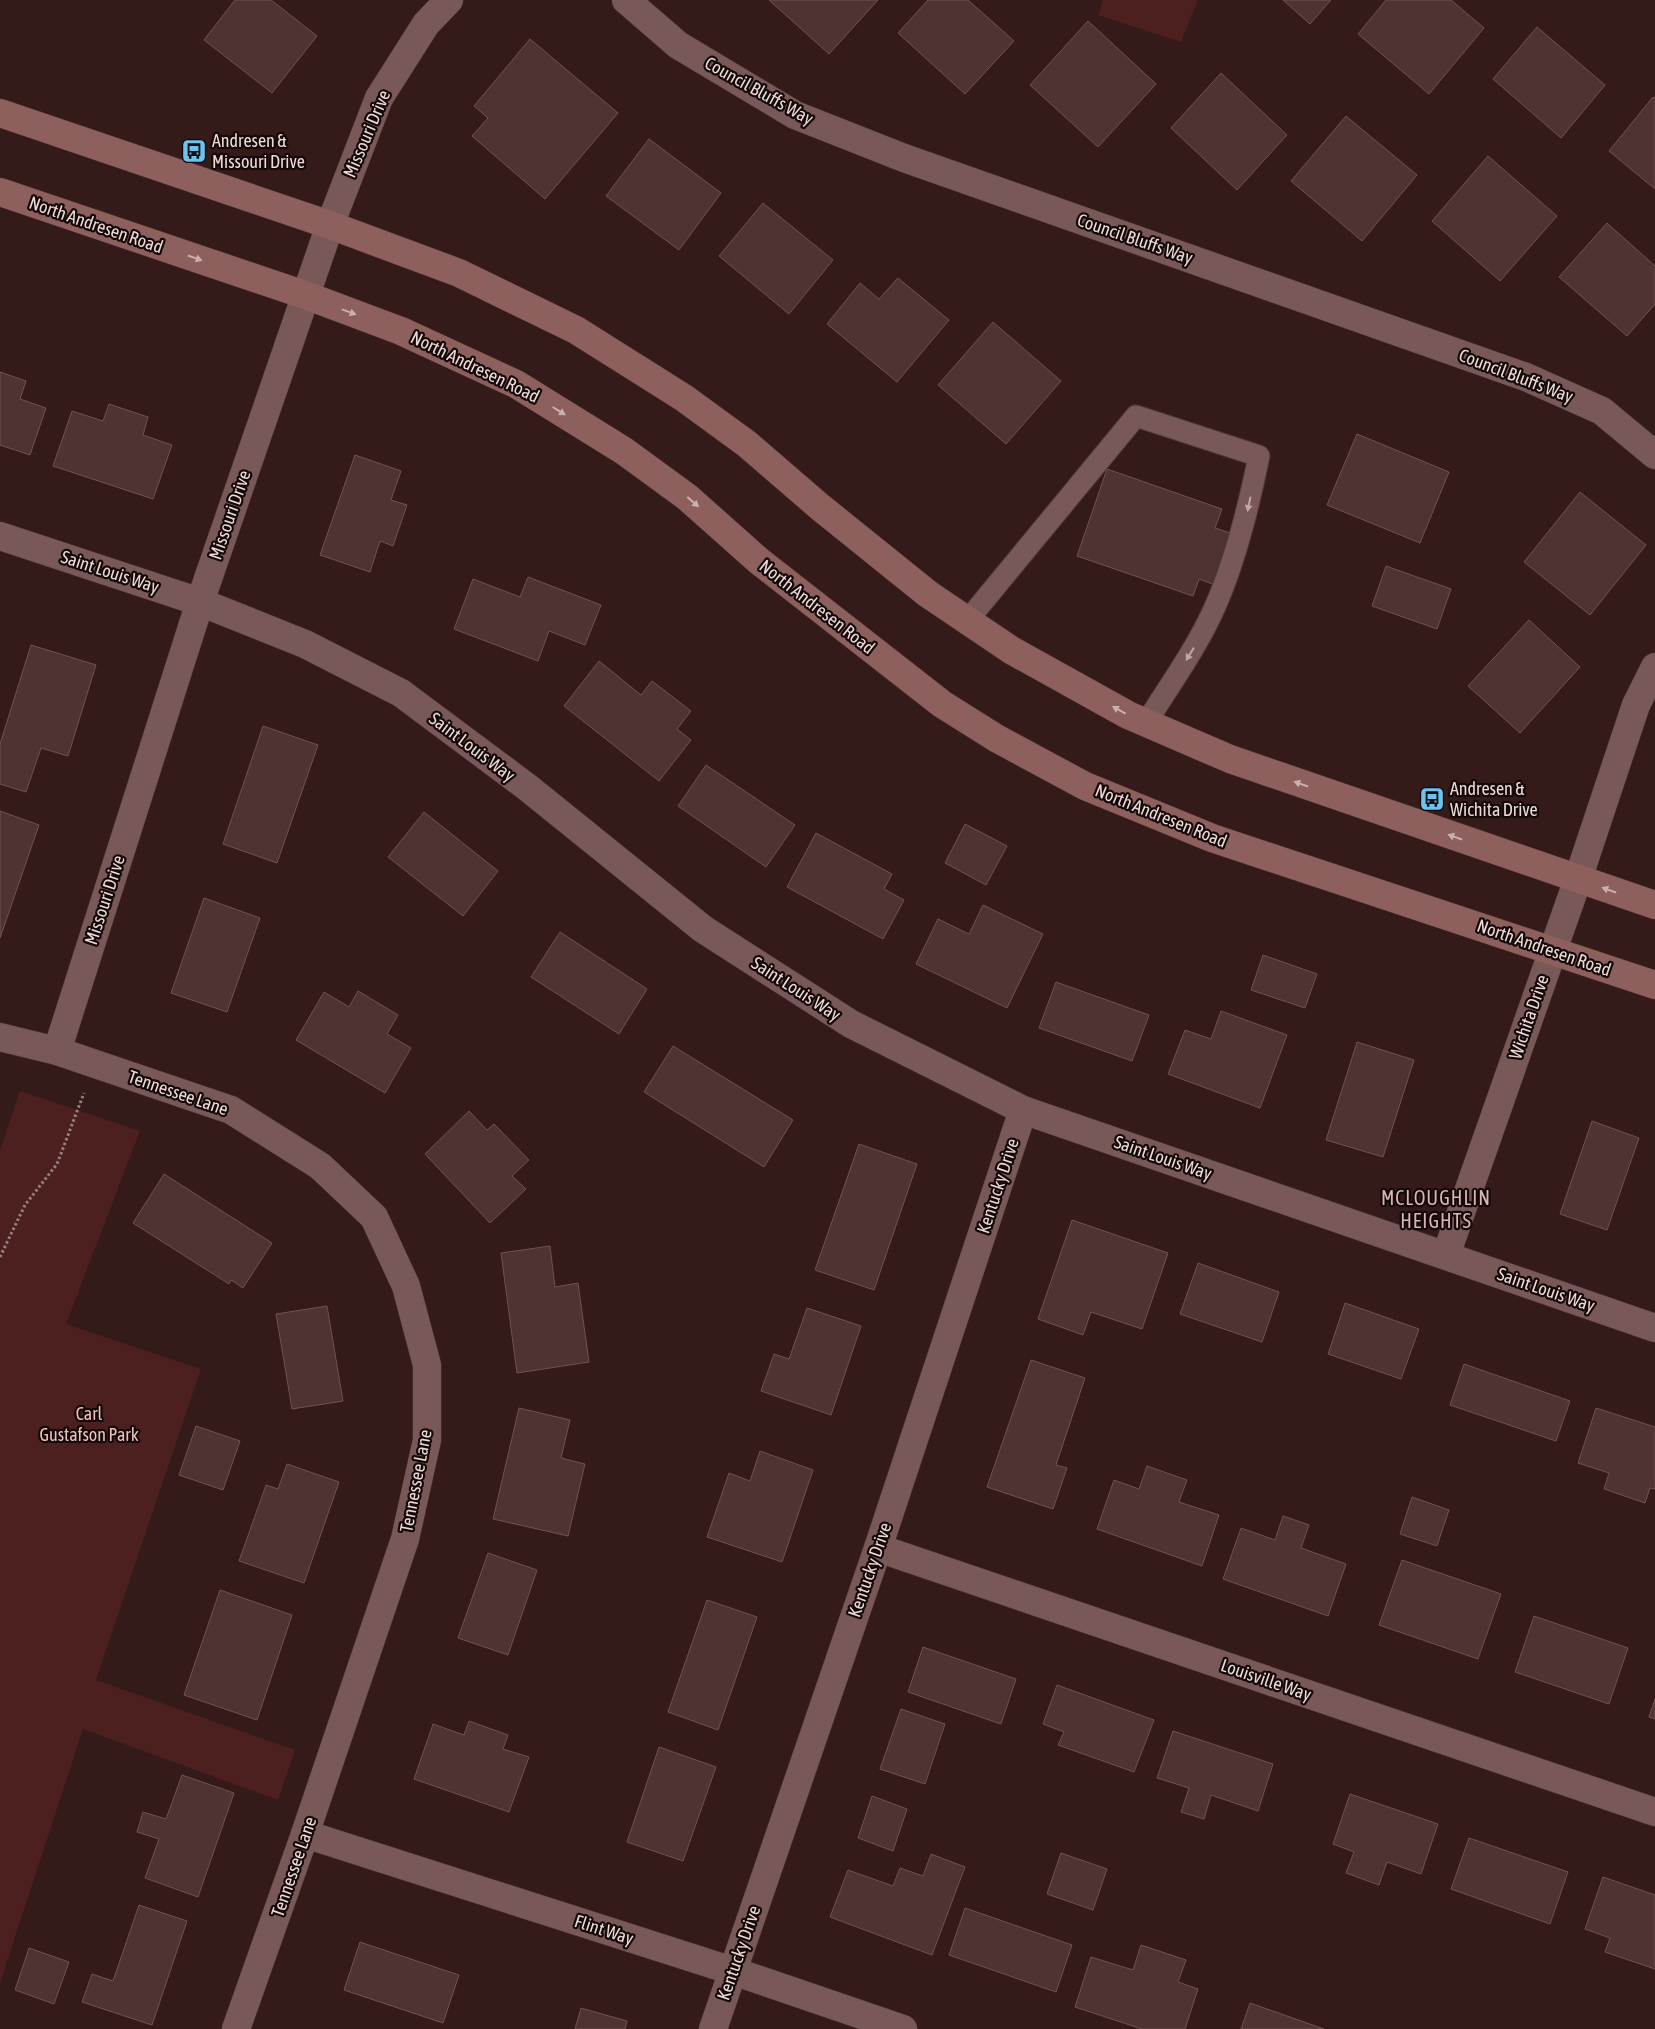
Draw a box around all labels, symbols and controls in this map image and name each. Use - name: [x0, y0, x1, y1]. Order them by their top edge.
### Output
- street label: Council Bluffs Way: [701, 52, 817, 129]
- street label: Missouri Drive: [339, 87, 394, 181]
- place label: Andresen & Missouri Drive: [212, 130, 305, 172]
- bus stop icon: Andresen & Missouri Drive: [181, 138, 207, 164]
- street label: North Andresen Road: [26, 192, 166, 257]
- street label: Council Bluffs Way: [1075, 209, 1196, 268]
- one-way arrow: [188, 255, 203, 262]
- one-way arrow: [342, 308, 357, 316]
- street label: North Andresen Road: [408, 326, 543, 407]
- street label: Council Bluffs Way: [1456, 344, 1576, 407]
- one-way arrow: [552, 406, 565, 415]
- street label: Missouri Drive: [204, 467, 255, 562]
- one-way arrow: [686, 496, 698, 508]
- one-way arrow: [1245, 496, 1253, 511]
- street label: Saint Louis Way: [58, 546, 162, 597]
- street label: North Andresen Road: [756, 555, 879, 658]
- one-way arrow: [1185, 648, 1194, 661]
- one-way arrow: [1111, 706, 1126, 714]
- street label: Saint Louis Way: [425, 708, 519, 786]
- place label: Andresen & Wichita Drive: [1450, 778, 1538, 820]
- street label: North Andresen Road: [1092, 780, 1230, 852]
- one-way arrow: [1294, 780, 1309, 787]
- bus stop icon: Andresen & Wichita Drive: [1419, 786, 1445, 812]
- one-way arrow: [1447, 833, 1462, 841]
- street label: Missouri Drive: [80, 852, 129, 947]
- one-way arrow: [1601, 885, 1616, 893]
- street label: North Andresen Road: [1474, 915, 1614, 980]
- street label: Saint Louis Way: [748, 952, 845, 1025]
- street label: Wichita Drive: [1504, 972, 1553, 1062]
- street label: Tennessee Lane: [125, 1066, 231, 1119]
- street label: Saint Louis Way: [1112, 1131, 1215, 1184]
- street label: Kentucky Drive: [972, 1136, 1023, 1236]
- district label: MCLOUGHLIN HEIGHTS: [1381, 1186, 1491, 1232]
- street label: Saint Louis Way: [1495, 1263, 1598, 1316]
- park label: Carl Gustafson Park: [39, 1403, 139, 1445]
- street label: Tennessee Lane: [395, 1428, 436, 1534]
- street label: Kentucky Drive: [844, 1520, 896, 1620]
- street label: Louisville Way: [1218, 1654, 1314, 1705]
- street label: Tennessee Lane: [267, 1814, 320, 1920]
- street label: Kentucky Drive: [713, 1903, 765, 2003]
- street label: Flint Way: [572, 1910, 636, 1949]

